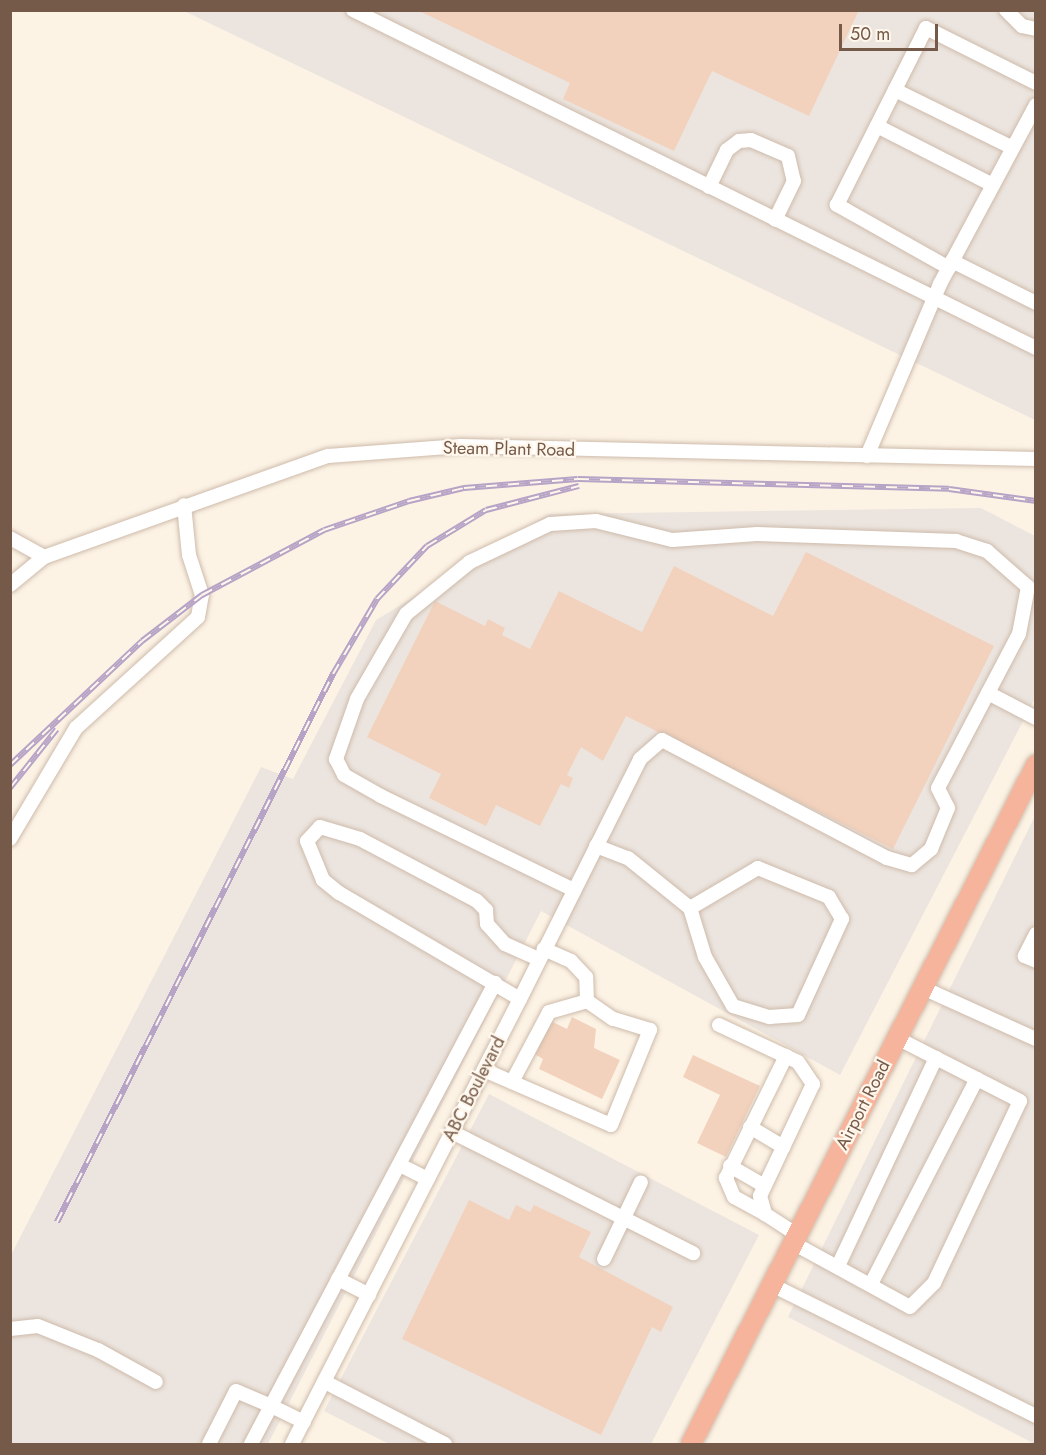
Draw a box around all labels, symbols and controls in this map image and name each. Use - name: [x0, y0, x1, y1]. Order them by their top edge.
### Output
- scale bar: [842, 12, 941, 50]
- text: 50 m: [850, 21, 890, 47]
- street label: Steam Plant Road: [443, 437, 575, 461]
- street label: ABC Boulevard: [438, 1033, 510, 1145]
- street label: Airport Road: [831, 1057, 895, 1153]

